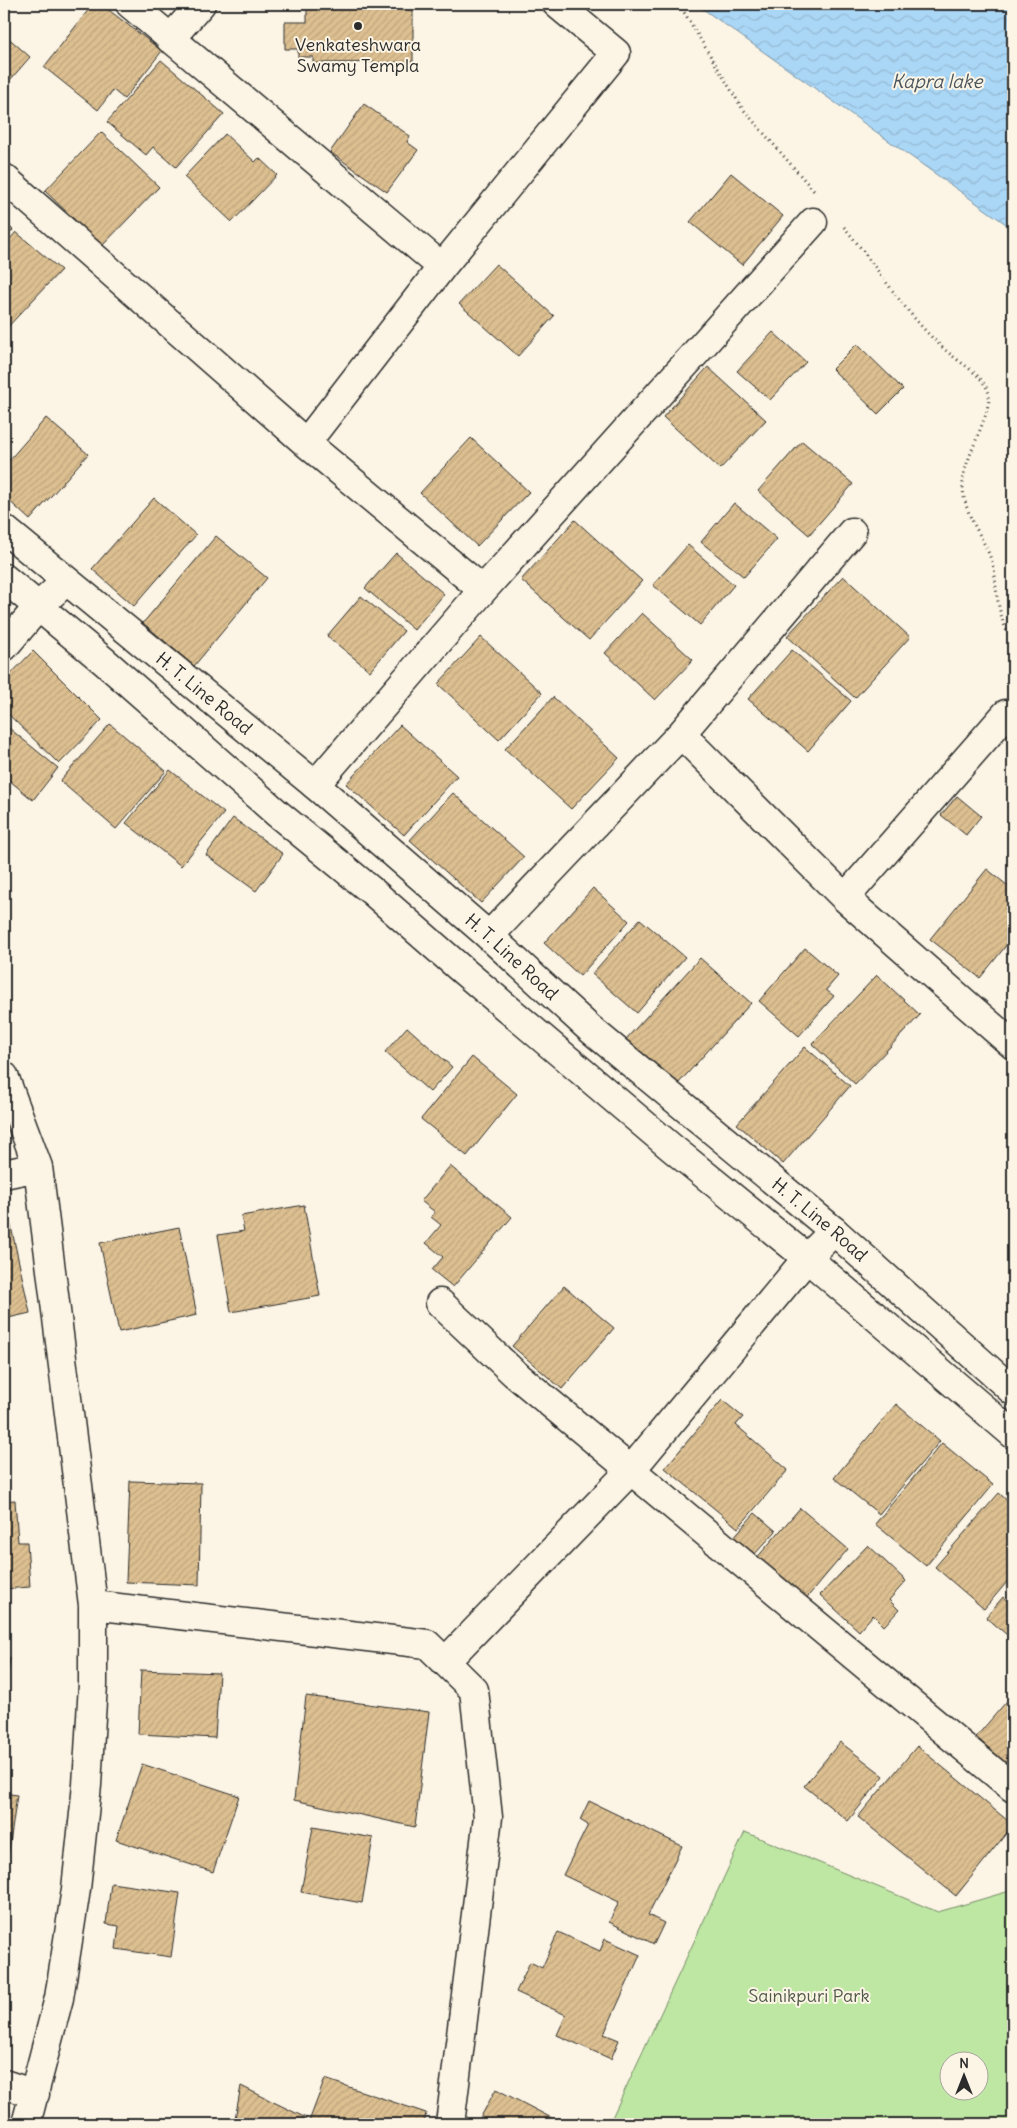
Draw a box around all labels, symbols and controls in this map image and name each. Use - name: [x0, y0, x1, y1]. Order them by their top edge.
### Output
- marker: Venkateshwara Swamy Templa: [352, 20, 364, 32]
- place label: Venkateshwara Swamy Templa: [295, 33, 421, 77]
- water label: Kapra lake: [891, 69, 984, 93]
- street label: H. T. Line Road: [151, 647, 258, 740]
- street label: H. T. Line Road: [460, 908, 564, 1005]
- street label: H. T. Line Road: [767, 1172, 873, 1267]
- park label: Sainikpuri Park: [748, 1984, 870, 2007]
- north arrow: [940, 2050, 990, 2100]
- text: N: [959, 2054, 969, 2072]

